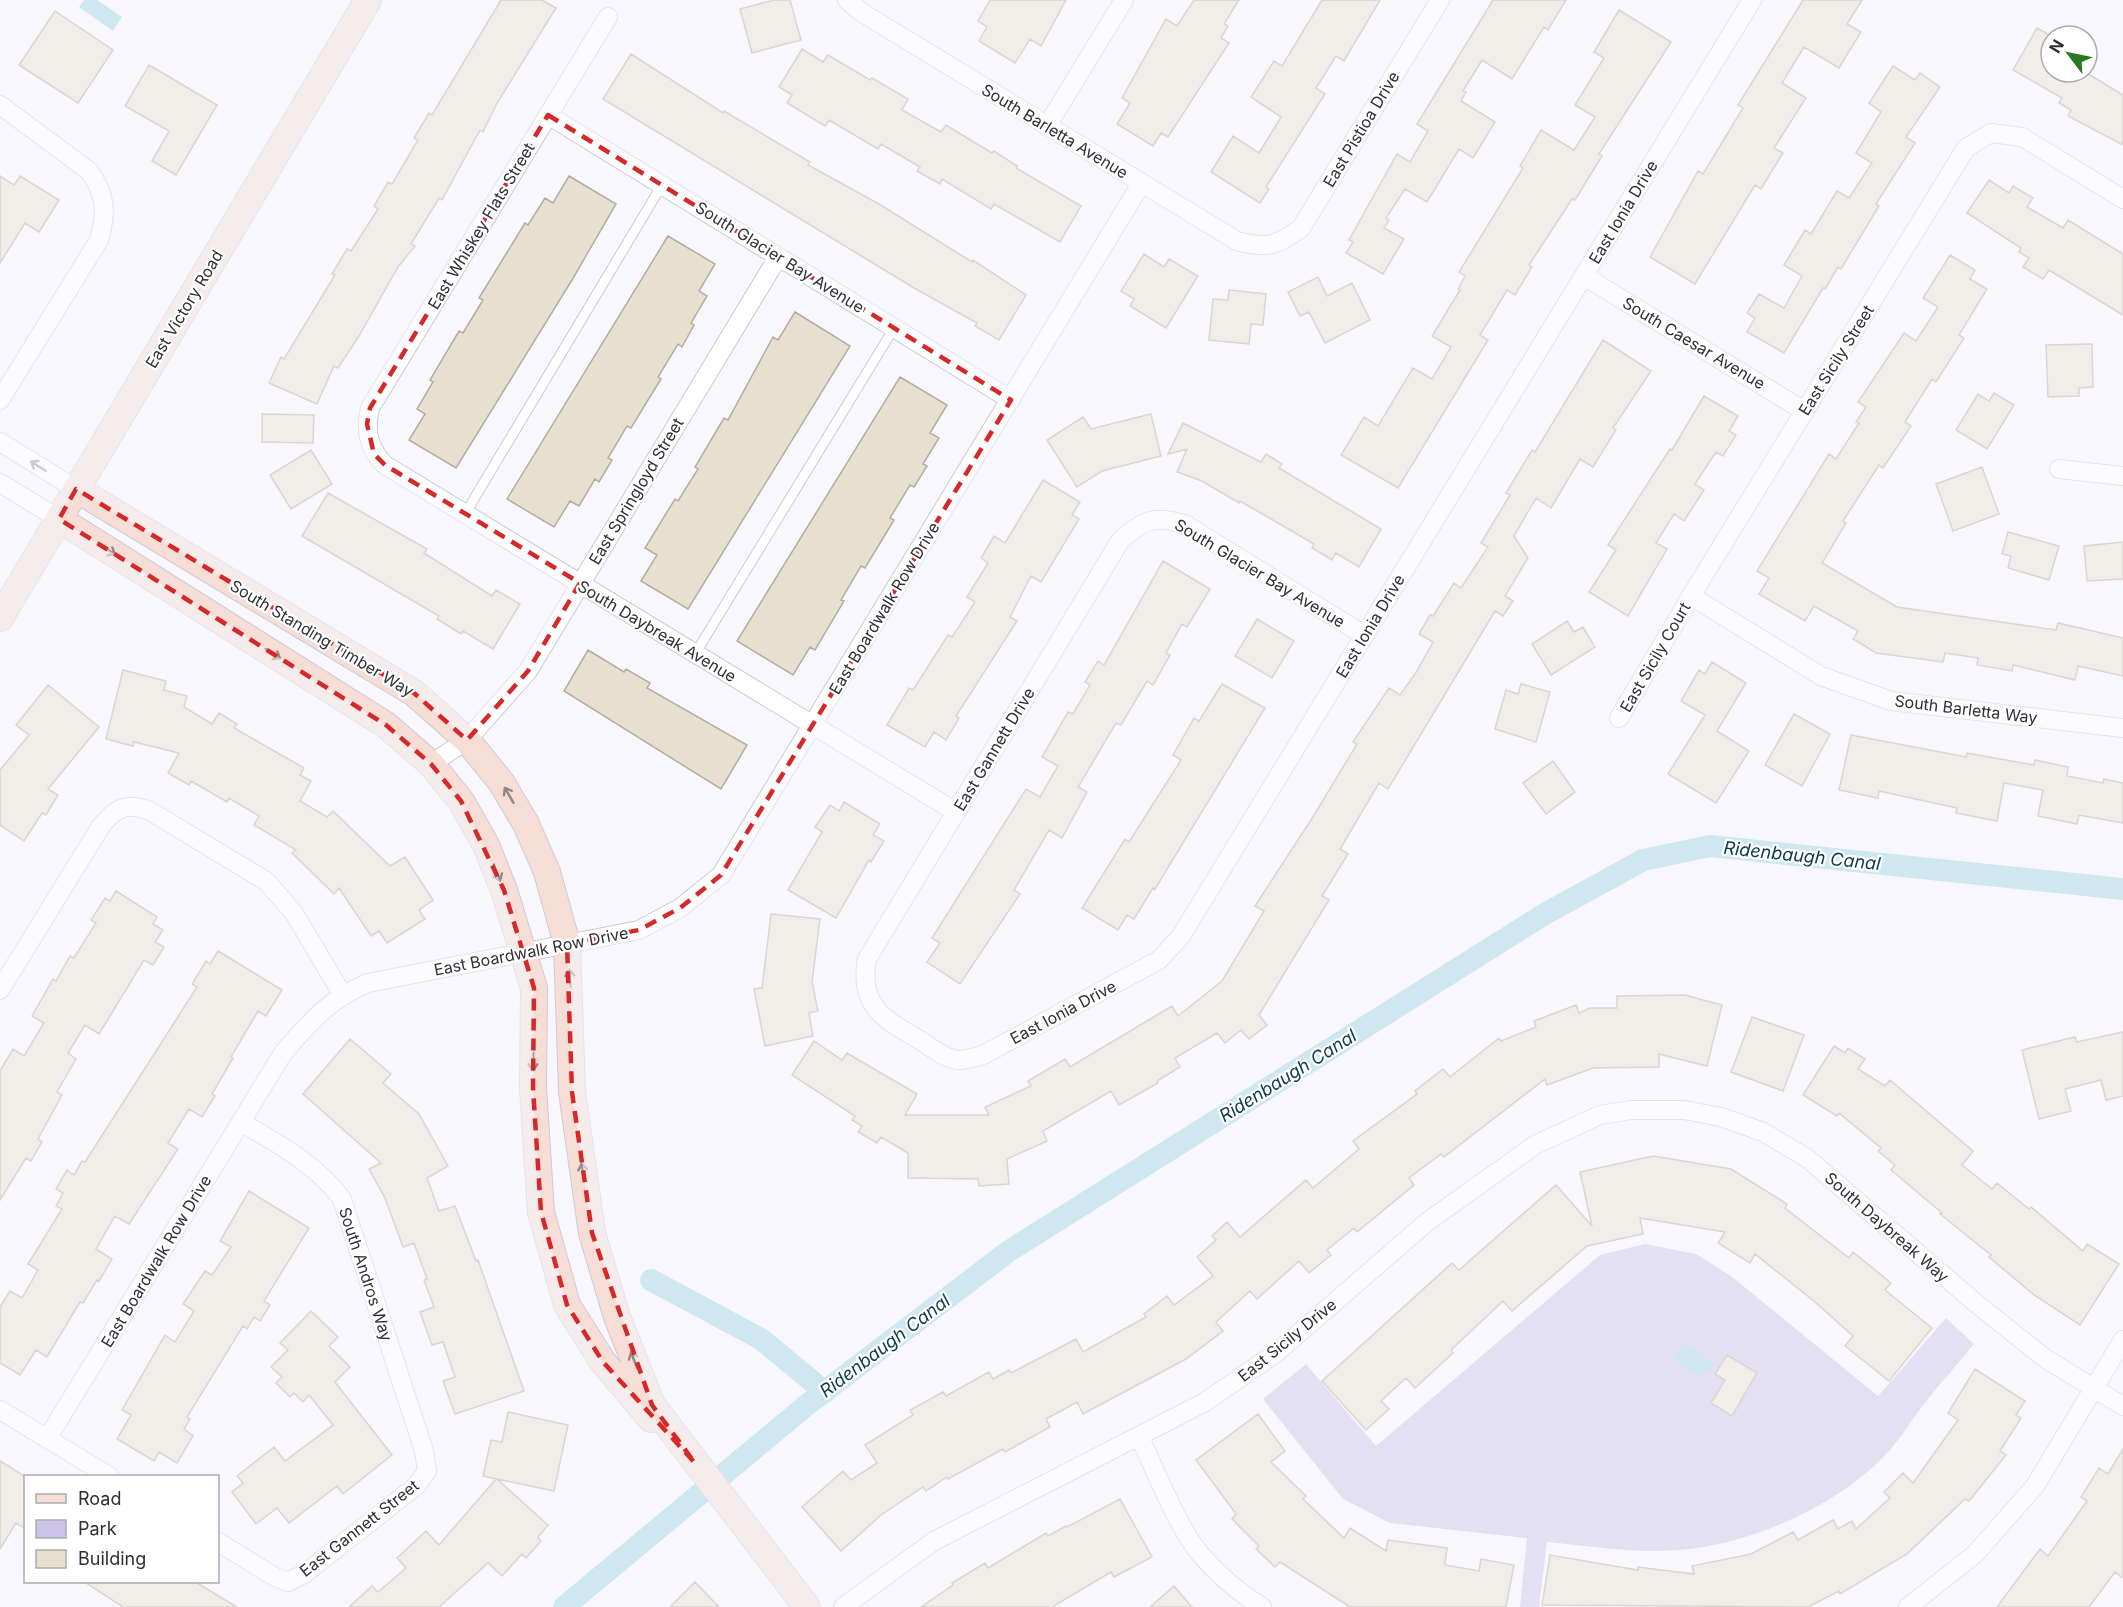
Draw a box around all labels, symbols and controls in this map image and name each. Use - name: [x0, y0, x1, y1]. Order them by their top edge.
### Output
- north arrow: [2039, 24, 2099, 84]
- text: N: [2045, 36, 2068, 57]
- street label: East Pistioa Drive: [1319, 68, 1403, 190]
- street label: South Barletta Avenue: [978, 79, 1132, 183]
- street label: East Whiskey Flats Street: [423, 139, 539, 313]
- street label: East Ionia Drive: [1584, 157, 1662, 267]
- street label: South Glacier Bay Avenue: [692, 197, 868, 317]
- street label: East Victory Road: [141, 246, 227, 372]
- street label: South Caesar Avenue: [1619, 293, 1769, 393]
- street label: East Sicily Street: [1794, 301, 1878, 419]
- street label: East Springloyd Street: [584, 414, 688, 568]
- one-way arrow: [30, 460, 47, 472]
- street label: South Glacier Bay Avenue: [1171, 514, 1349, 632]
- street label: East Boardwalk Row Drive: [825, 518, 943, 698]
- one-way arrow: [100, 544, 116, 556]
- street label: East Ionia Drive: [1331, 571, 1409, 681]
- street label: South Standing Timber Way: [227, 575, 417, 701]
- street label: South Daybreak Avenue: [574, 576, 740, 686]
- street label: East Sicily Court: [1615, 598, 1695, 716]
- one-way arrow: [264, 649, 281, 661]
- street label: East Gannett Drive: [949, 684, 1039, 814]
- street label: South Barletta Way: [1893, 690, 2039, 728]
- one-way arrow: [502, 787, 514, 804]
- water label: Ridenbaugh Canal: [1723, 837, 1882, 874]
- one-way arrow: [492, 863, 503, 882]
- street label: East Boardwalk Row Drive: [432, 922, 630, 980]
- one-way arrow: [564, 968, 575, 988]
- street label: East Ionia Drive: [1007, 976, 1119, 1048]
- water label: Ridenbaugh Canal: [1215, 1025, 1361, 1126]
- one-way arrow: [527, 1052, 539, 1072]
- one-way arrow: [578, 1163, 589, 1183]
- street label: South Daybreak Way: [1821, 1168, 1953, 1286]
- street label: East Boardwalk Row Drive: [97, 1171, 215, 1351]
- street label: South Andros Way: [335, 1204, 397, 1344]
- water label: Ridenbaugh Canal: [815, 1289, 955, 1401]
- street label: East Sicily Drive: [1234, 1294, 1340, 1386]
- one-way arrow: [628, 1351, 639, 1369]
- legend: [24, 1475, 219, 1583]
- street label: East Gannett Street: [295, 1475, 423, 1581]
- text: Road: [78, 1488, 121, 1509]
- text: Park: [78, 1518, 117, 1539]
- text: Building: [78, 1548, 146, 1569]

